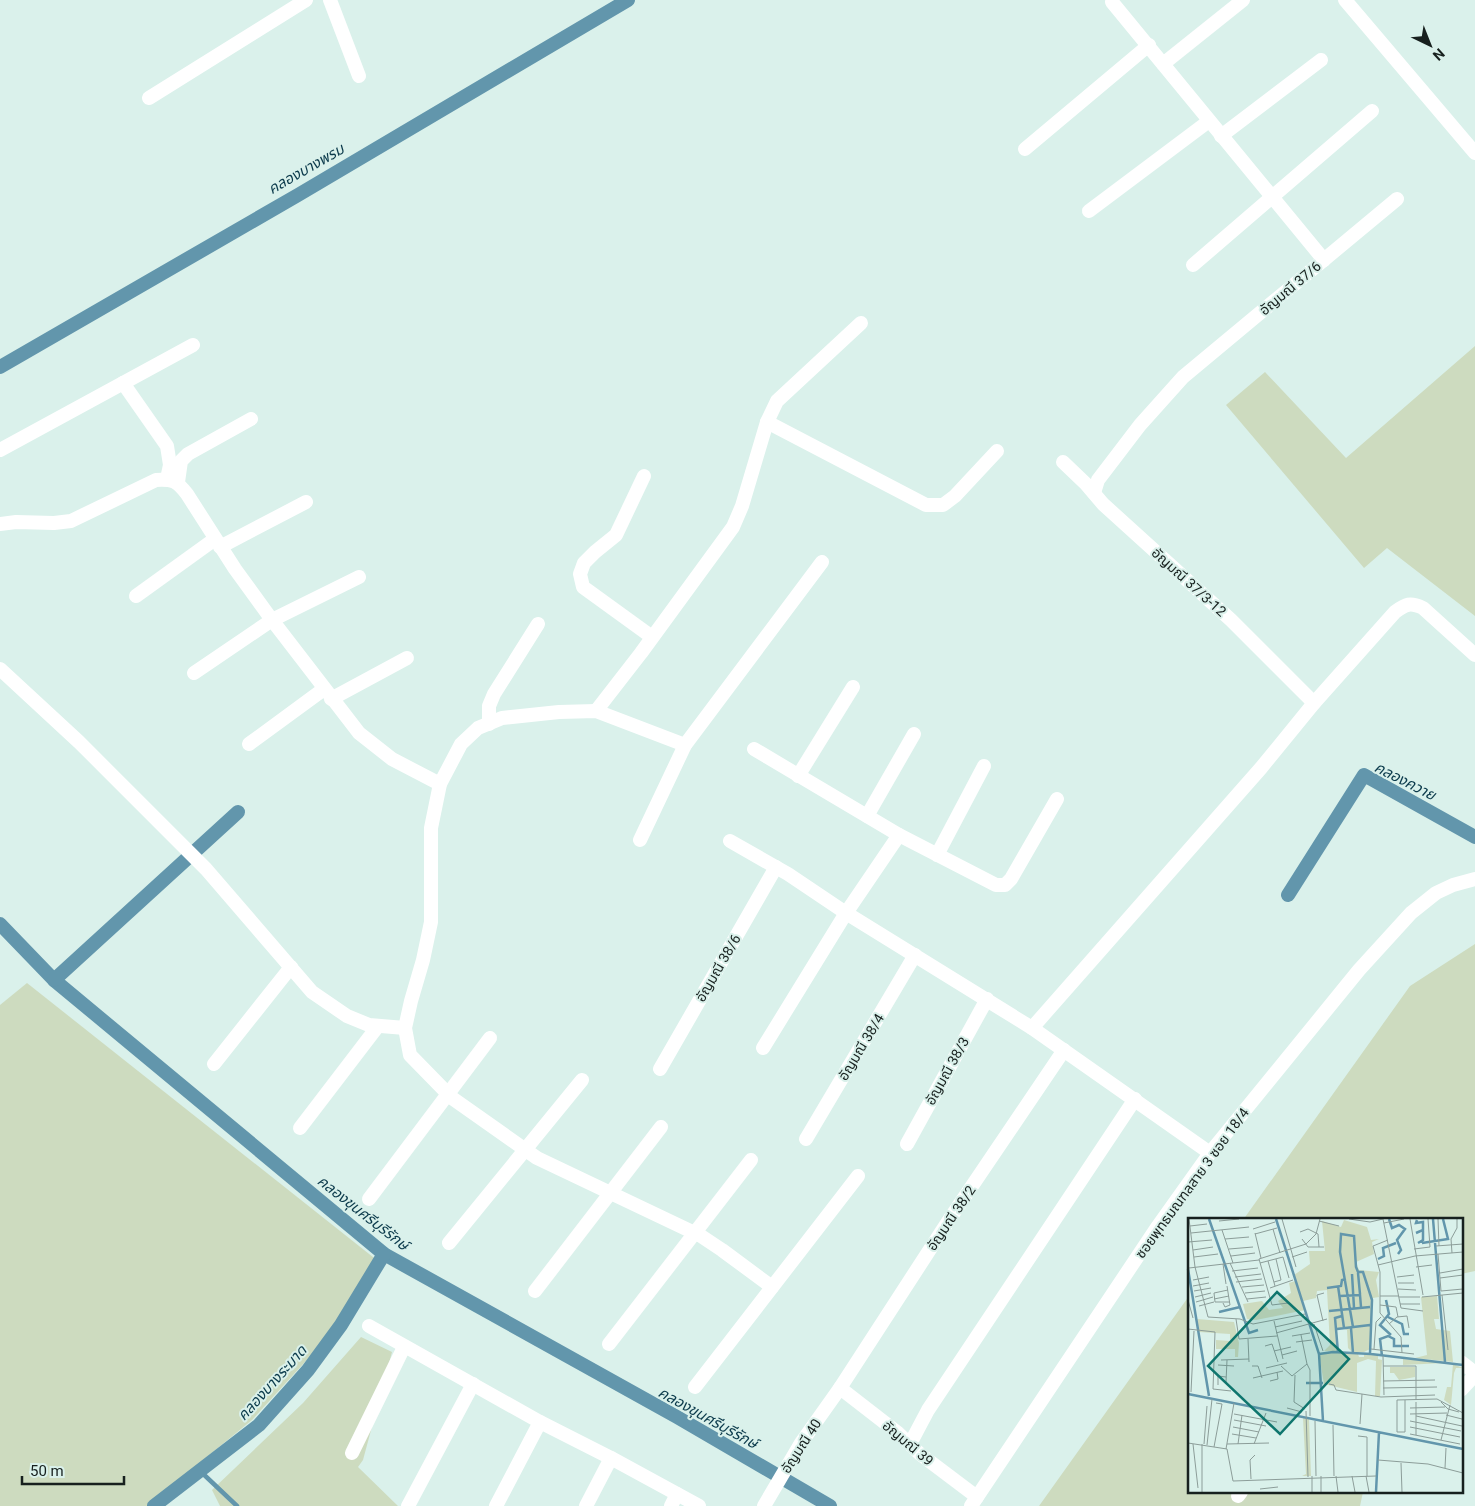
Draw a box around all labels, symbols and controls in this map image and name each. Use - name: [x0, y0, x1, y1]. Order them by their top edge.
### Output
- north arrow: [1405, 20, 1455, 70]
- text: N: [1430, 45, 1448, 64]
- water label: คลองบางพรม: [265, 139, 349, 198]
- street label: อัญมณี 37/6: [1256, 258, 1324, 318]
- street label: อัญมณี 37/3-12: [1149, 544, 1230, 620]
- water label: คลองควาย: [1371, 758, 1439, 805]
- street label: อัญมณี 38/6: [692, 931, 744, 1004]
- street label: อัญมณี 38/4: [835, 1011, 887, 1083]
- street label: อัญมณี 38/3: [922, 1034, 972, 1108]
- street label: ซอยพุทธมณฑลสาย 3 ซอย 18/4: [1132, 1105, 1253, 1262]
- water label: คลองขุนศรีบุรีรักษ์: [314, 1172, 414, 1256]
- street label: อัญมณี 38/2: [923, 1182, 979, 1254]
- inset map: [1188, 1218, 1462, 1494]
- water label: คลองบางระมาด: [234, 1341, 311, 1424]
- water label: คลองขุนศรีบุรีรักษ์: [655, 1383, 763, 1454]
- street label: อัญมณี 40: [778, 1416, 824, 1476]
- street label: อัญมณี 39: [879, 1417, 937, 1469]
- scale bar: [22, 1454, 125, 1486]
- text: 50 m: [30, 1462, 64, 1480]

